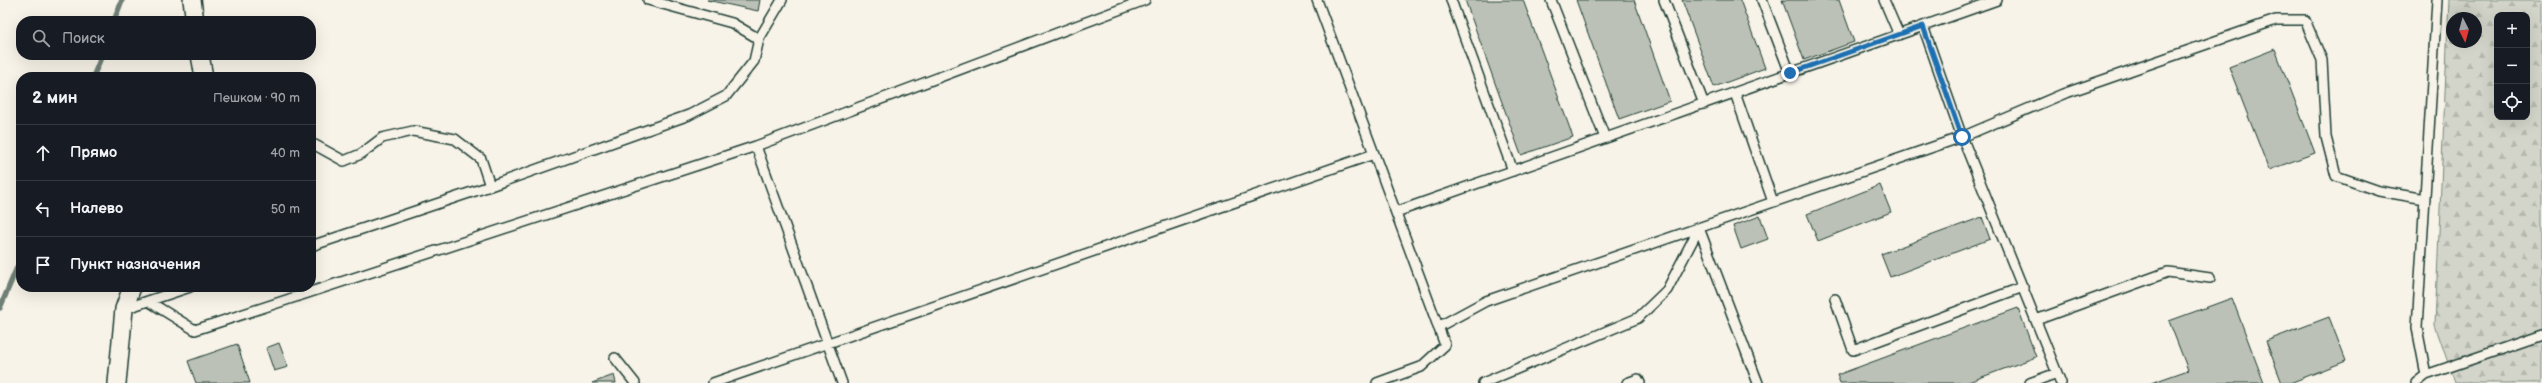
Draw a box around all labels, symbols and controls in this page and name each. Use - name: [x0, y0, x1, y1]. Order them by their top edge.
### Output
- north arrow: [2446, 12, 2482, 48]
- map controls: [2494, 12, 2530, 120]
- button: +: [2494, 12, 2530, 48]
- search box: [16, 16, 316, 60]
- icon: search: [30, 27, 52, 49]
- text: Поиск: [62, 29, 105, 48]
- button: −: [2494, 48, 2530, 84]
- route end: [1781, 64, 1799, 82]
- button: locate: [2494, 84, 2530, 120]
- text: 2 мин: [32, 88, 78, 108]
- text: Пешком · 90 m: [213, 90, 300, 106]
- route start: [1953, 128, 1971, 146]
- icon: ahead: [32, 142, 54, 164]
- text: Прямо: [70, 143, 117, 162]
- text: 40 m: [270, 145, 300, 161]
- icon: left: [32, 198, 54, 220]
- text: Налево: [70, 199, 123, 218]
- text: 50 m: [271, 201, 300, 217]
- icon: arrive: [32, 254, 54, 276]
- text: Пункт назначения: [70, 255, 201, 274]

